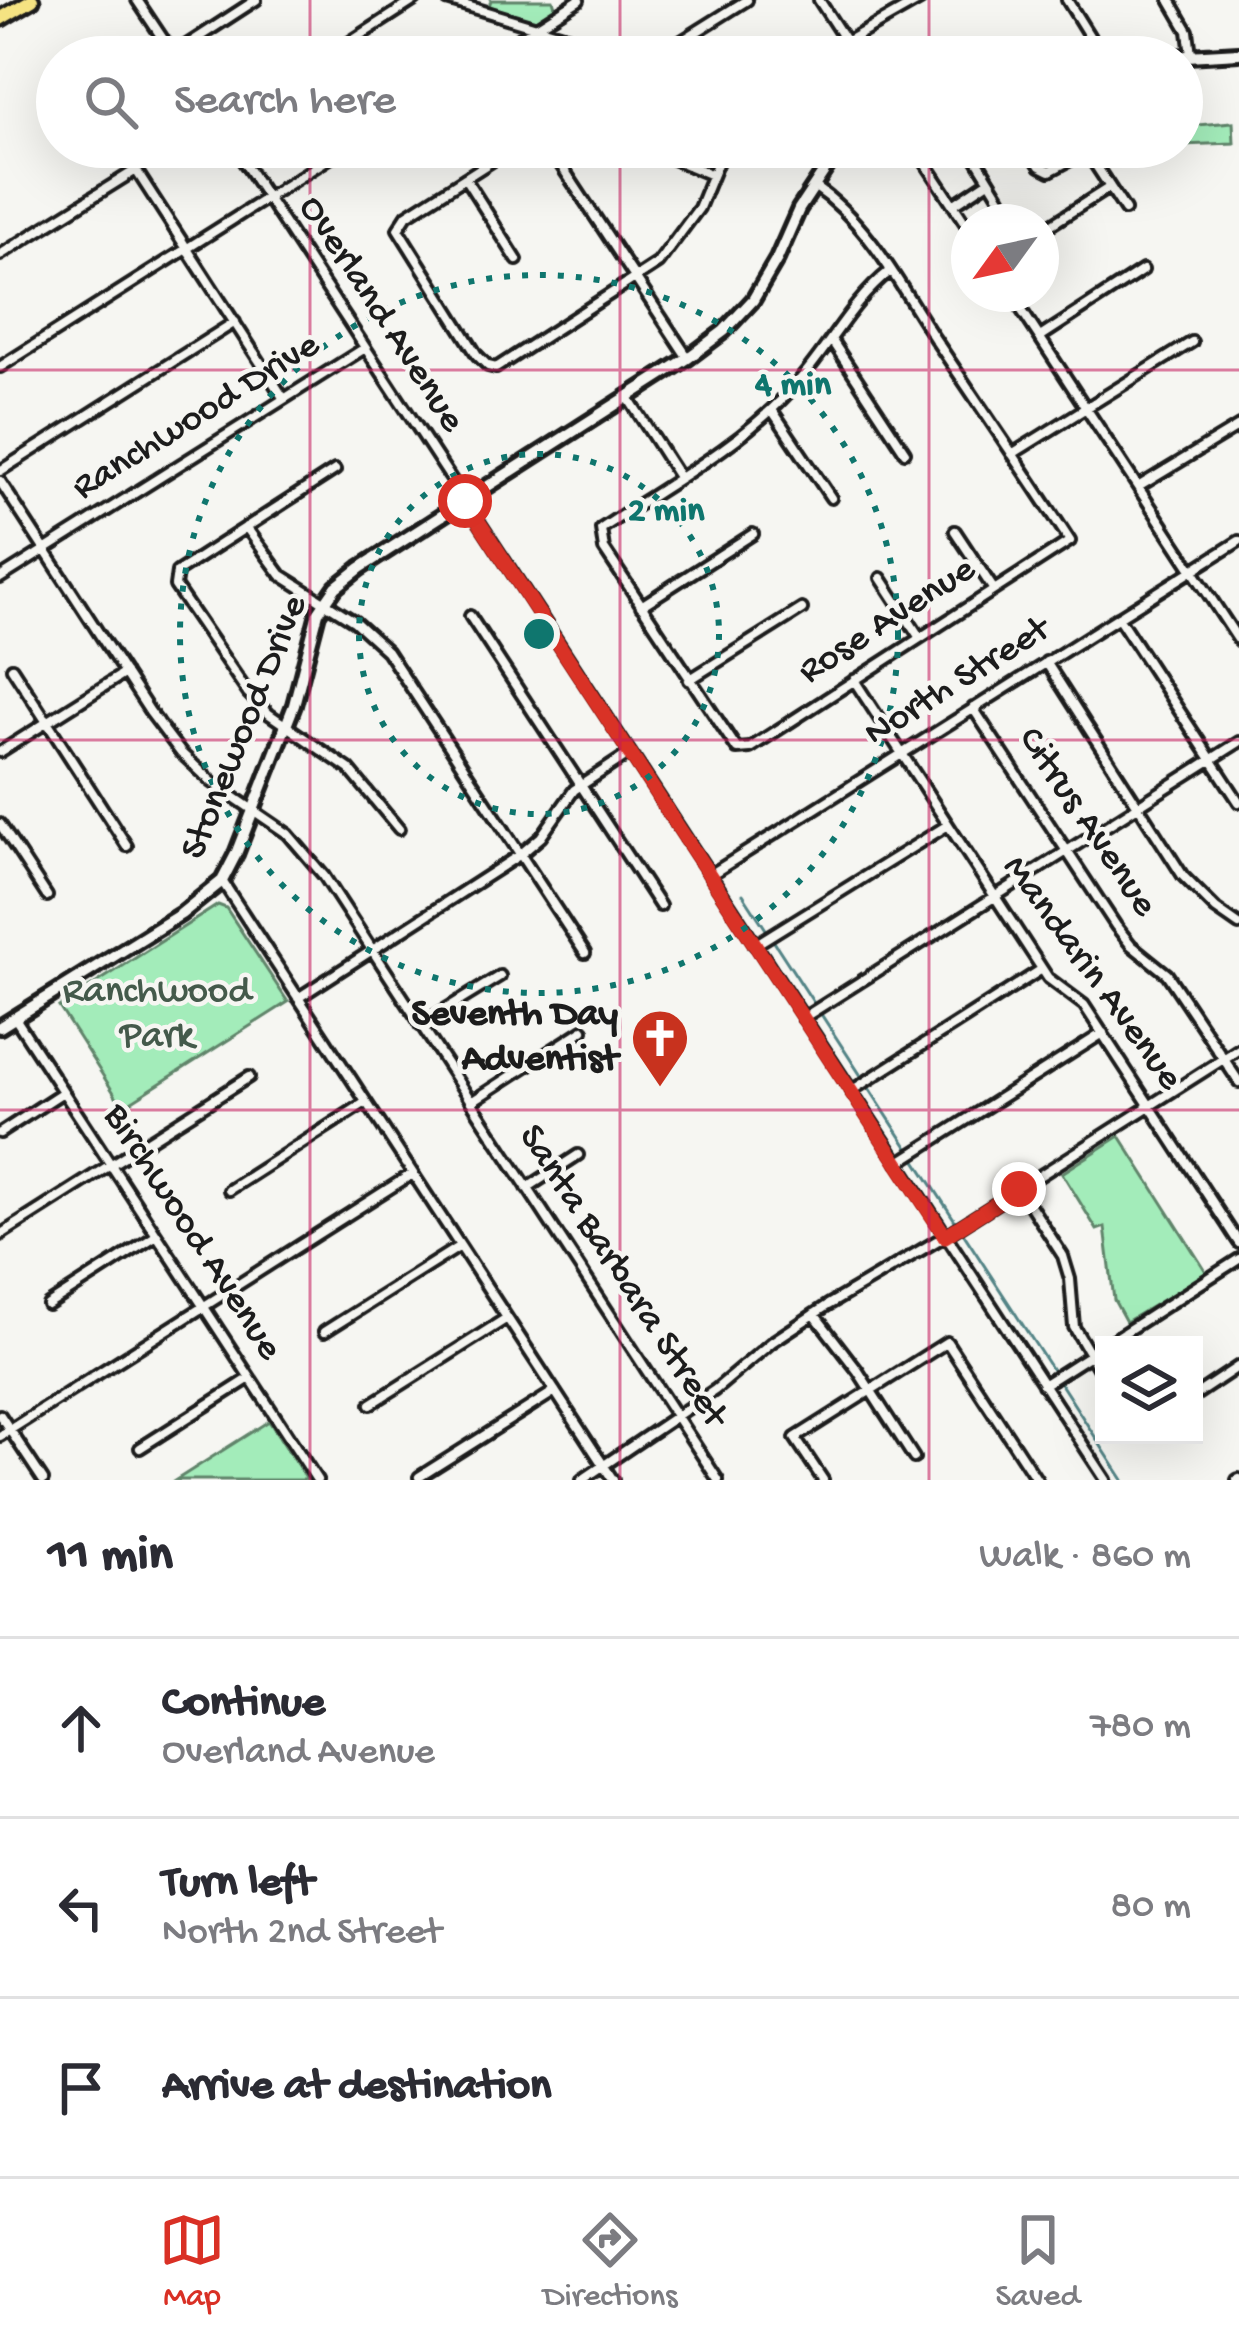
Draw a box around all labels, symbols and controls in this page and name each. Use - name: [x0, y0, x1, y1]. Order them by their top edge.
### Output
- search box: [36, 36, 1203, 168]
- icon: search: [78, 69, 144, 135]
- text: Search here: [174, 76, 396, 129]
- street label: Overland Avenue: [286, 188, 474, 443]
- north arrow: [951, 204, 1059, 312]
- street label: Ranchwood Drive: [65, 323, 330, 512]
- text: 4 min: [754, 365, 832, 408]
- route start: [438, 474, 492, 528]
- text: 2 min: [628, 491, 705, 534]
- street label: Rose Avenue: [791, 547, 986, 696]
- street label: Stonewood Drive: [172, 588, 320, 867]
- street label: North Street: [857, 606, 1062, 758]
- centre of rings: [518, 613, 560, 655]
- street label: Citrus Avenue: [1006, 720, 1167, 927]
- street label: Mandarin Avenue: [990, 848, 1192, 1101]
- park label: Ranchwood Park: [63, 970, 254, 1061]
- place label: Seventh Day Adventist: [412, 993, 622, 1084]
- church icon: Seventh Day Adventist: [629, 1007, 691, 1089]
- street label: Birchwood Avenue: [90, 1095, 292, 1371]
- street label: Santa Barbara Street: [506, 1117, 738, 1439]
- route end: [992, 1162, 1046, 1216]
- map controls: [1095, 1336, 1203, 1444]
- button: layers: [1095, 1336, 1203, 1444]
- text: 11 min: [48, 1528, 173, 1588]
- text: Walk · 860 m: [979, 1535, 1191, 1581]
- text: Continue: [162, 1678, 325, 1731]
- icon: ahead: [48, 1695, 114, 1761]
- text: 780 m: [1090, 1705, 1191, 1751]
- text: Overland Avenue: [162, 1731, 435, 1777]
- text: Turn left: [162, 1858, 314, 1911]
- icon: left: [48, 1875, 114, 1941]
- text: 80 m: [1111, 1885, 1191, 1931]
- text: North 2nd Street: [162, 1911, 441, 1957]
- icon: arrive: [48, 2055, 114, 2121]
- text: Arrive at destination: [162, 2061, 551, 2114]
- tab: Map: [159, 2207, 225, 2317]
- tab: Directions: [543, 2207, 677, 2317]
- tab: Saved: [995, 2207, 1080, 2317]

